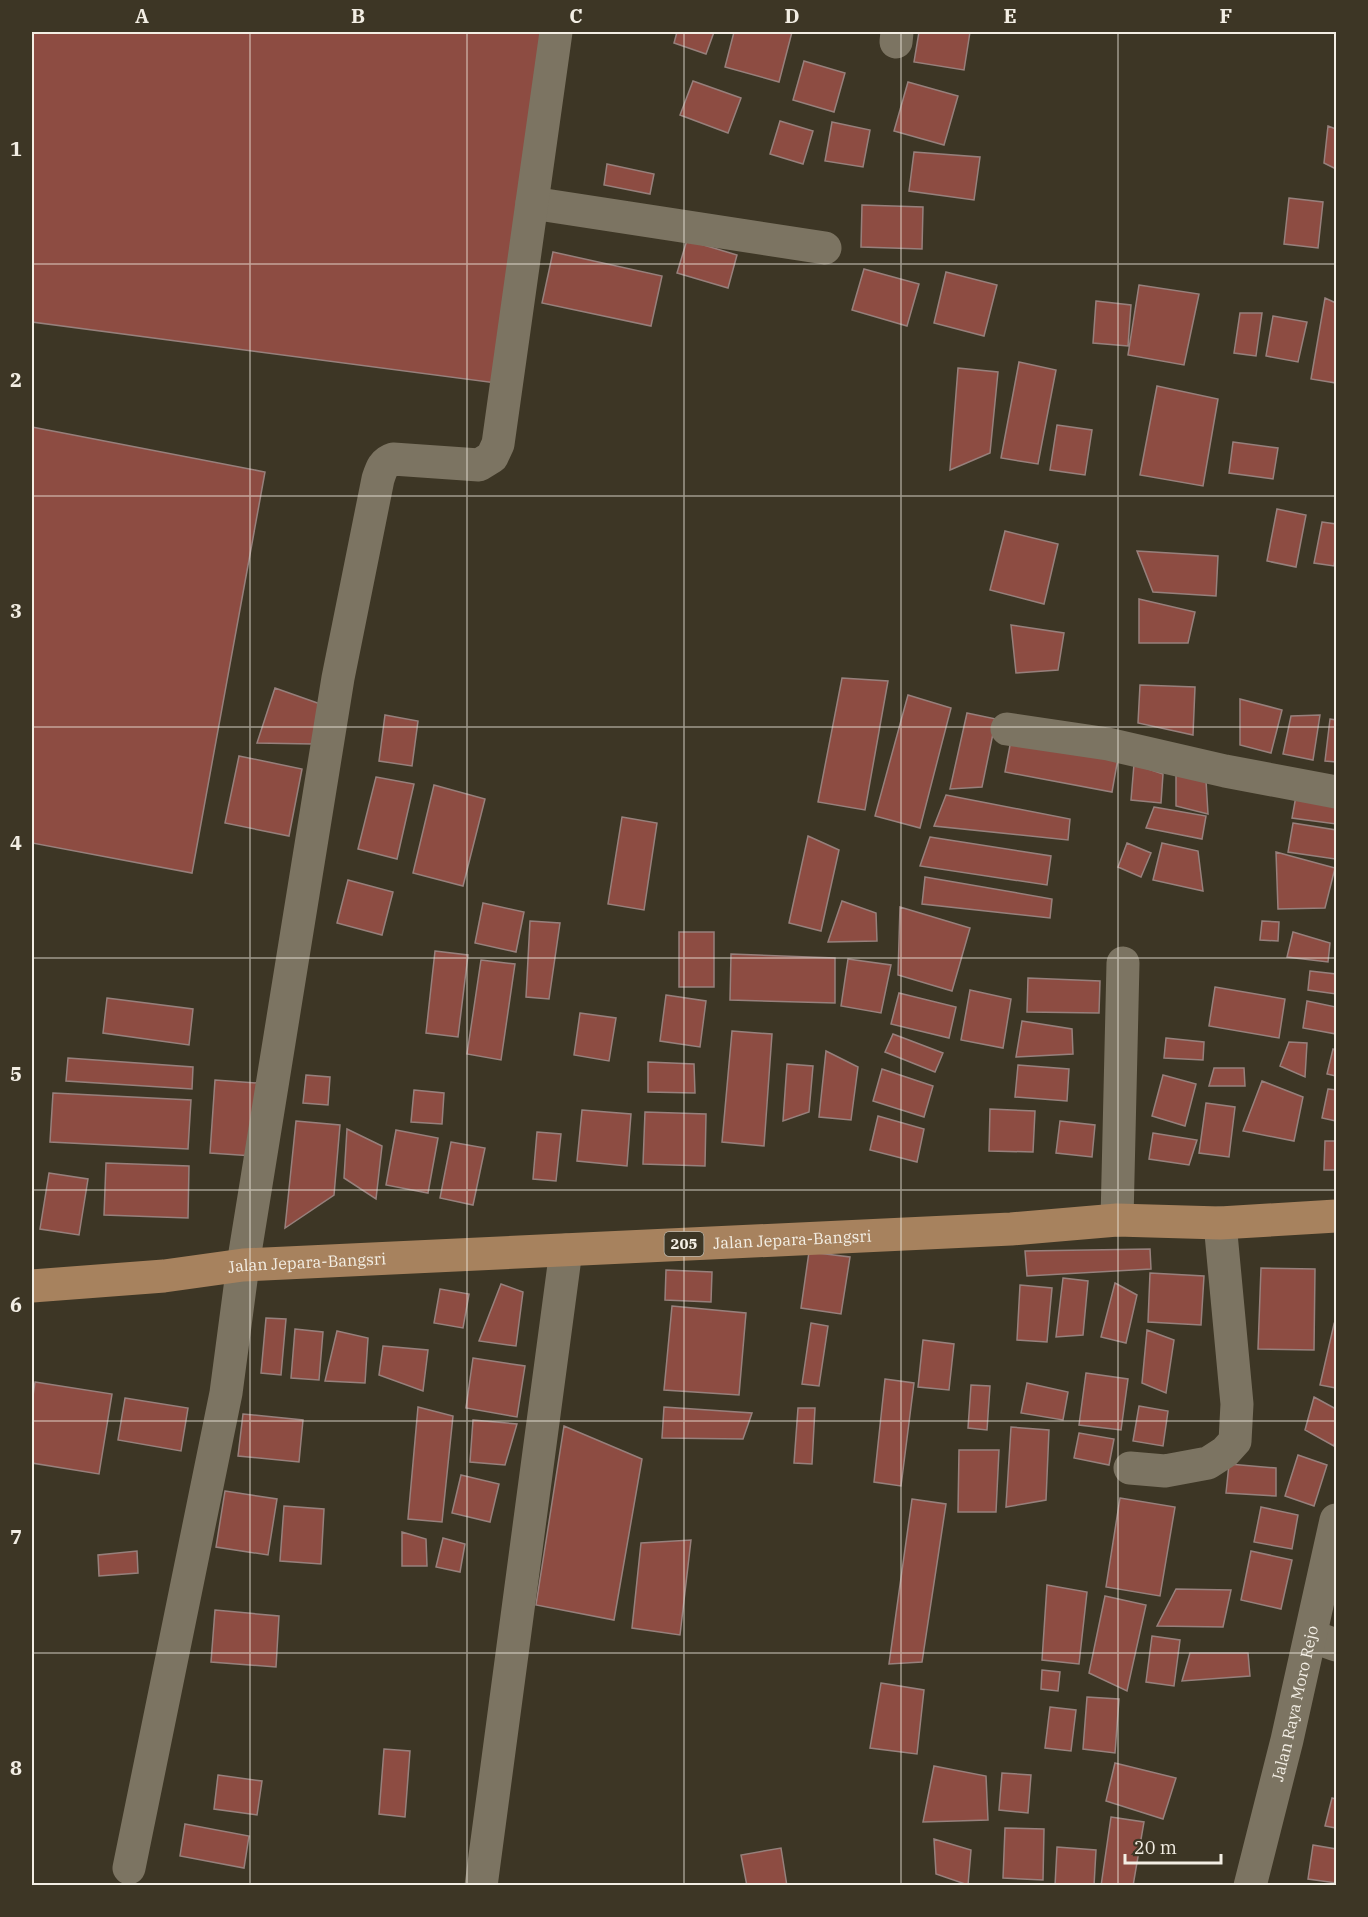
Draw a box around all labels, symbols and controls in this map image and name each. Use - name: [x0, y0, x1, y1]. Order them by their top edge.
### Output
- text: A: [135, 2, 149, 29]
- text: B: [351, 2, 365, 29]
- text: C: [569, 2, 583, 29]
- text: D: [784, 2, 800, 29]
- text: E: [1003, 2, 1017, 29]
- text: F: [1220, 2, 1232, 29]
- text: 1: [10, 135, 22, 162]
- text: 2: [10, 366, 22, 393]
- text: 3: [10, 597, 22, 624]
- text: 4: [10, 829, 22, 856]
- text: 5: [10, 1060, 22, 1087]
- street label: Jalan Jepara-Bangsri: [713, 1226, 872, 1253]
- road number: 205: [664, 1232, 704, 1256]
- street label: Jalan Jepara-Bangsri: [226, 1248, 386, 1277]
- text: 6: [10, 1291, 22, 1318]
- text: 7: [10, 1523, 22, 1550]
- street label: Jalan Raya Moro Rejo: [1267, 1624, 1322, 1784]
- text: 8: [10, 1754, 22, 1781]
- scale bar: [1125, 1827, 1221, 1865]
- text: 20 m: [1134, 1836, 1177, 1859]

